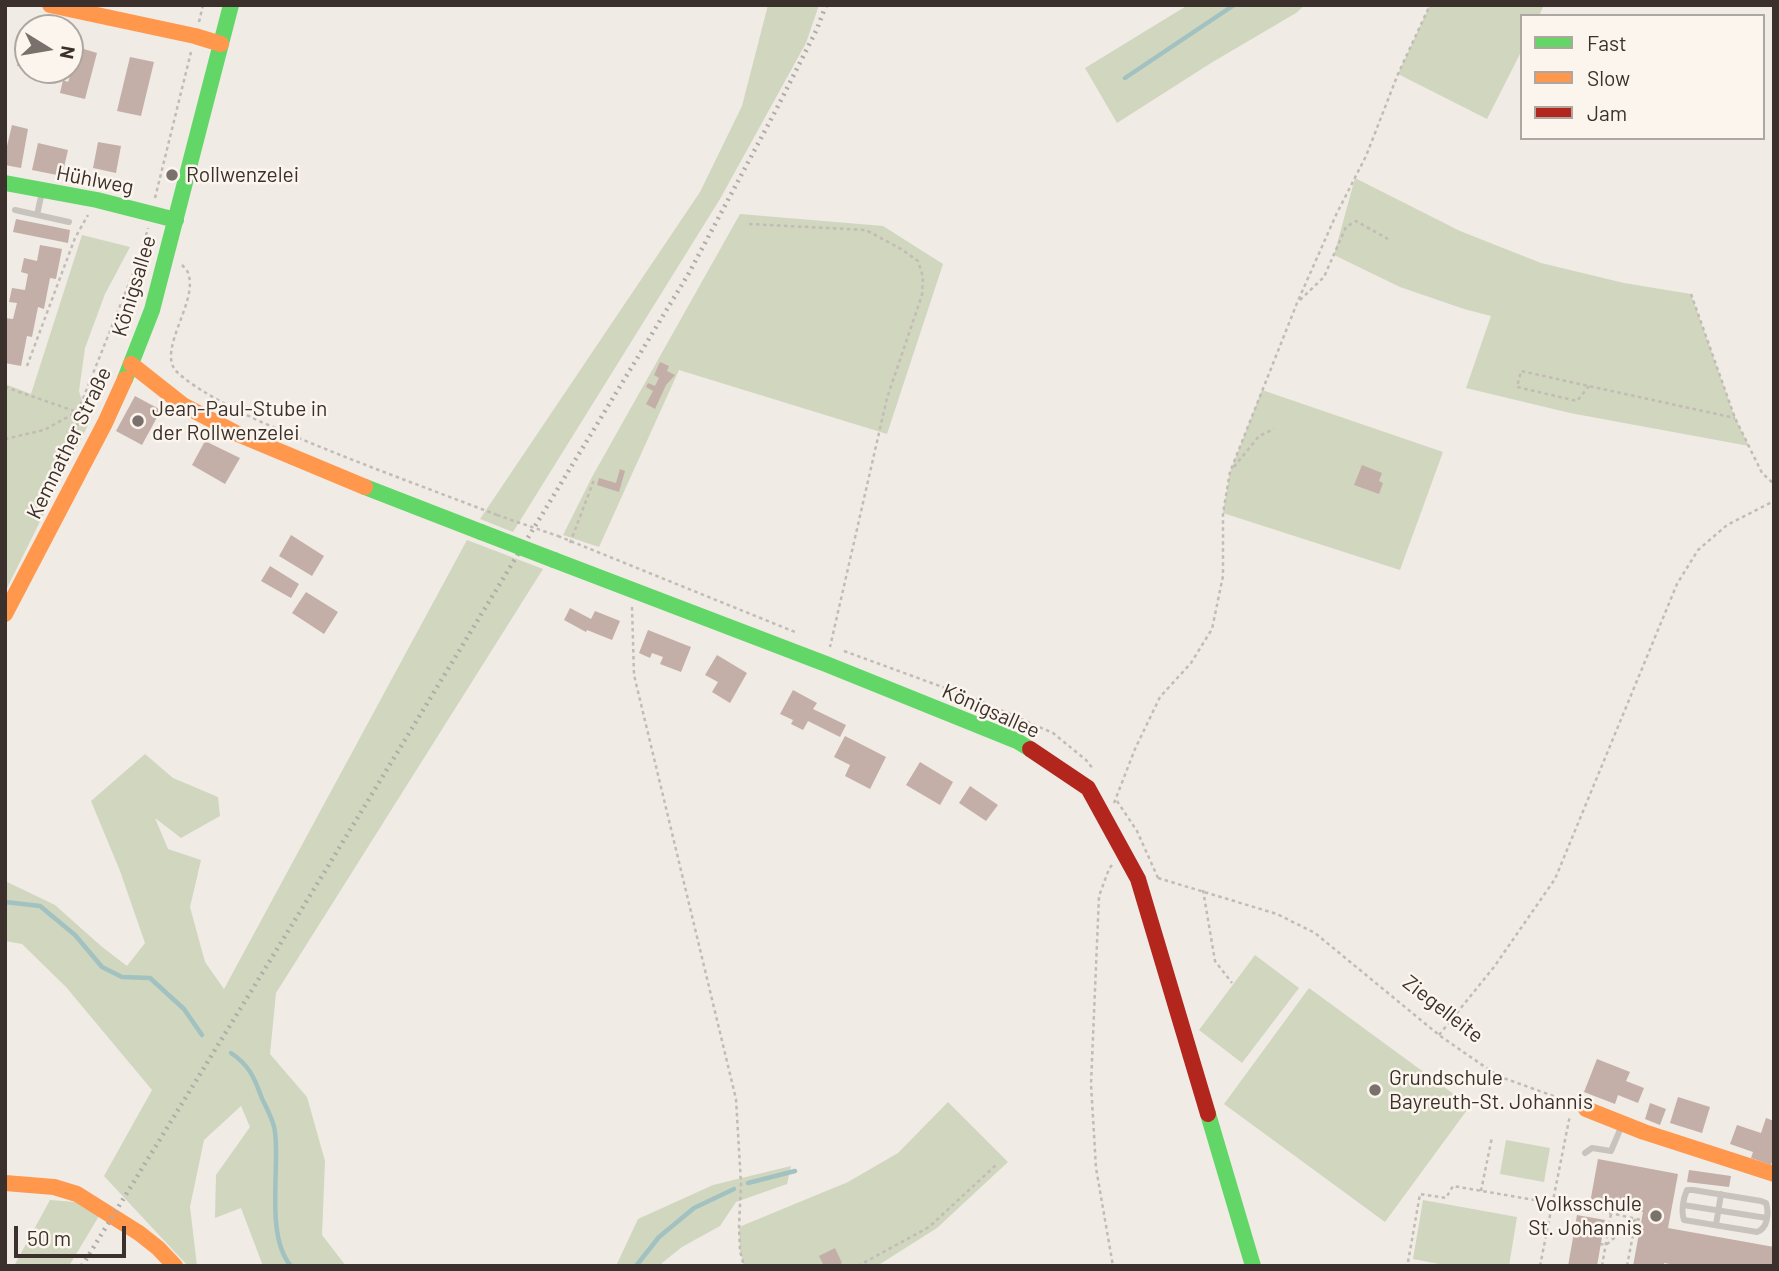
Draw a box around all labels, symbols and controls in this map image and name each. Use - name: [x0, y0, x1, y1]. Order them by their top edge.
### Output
- north arrow: [14, 14, 84, 84]
- legend: [1520, 14, 1765, 140]
- text: Fast: [1587, 30, 1627, 55]
- text: N: [56, 44, 81, 61]
- text: Slow: [1587, 65, 1630, 90]
- text: Jam: [1587, 100, 1627, 125]
- street label: Hühlweg: [54, 160, 136, 200]
- place label: Rollwenzelei: [186, 162, 299, 188]
- marker: Rollwenzelei: [164, 167, 180, 183]
- street label: Königsallee: [107, 232, 161, 340]
- street label: Kemnather Straße: [21, 363, 117, 523]
- place label: Jean-Paul-Stube in der Rollwenzelei: [152, 396, 327, 446]
- marker: Jean-Paul-Stube in der Rollwenzelei: [130, 413, 146, 429]
- street label: Königsallee: [938, 678, 1044, 744]
- street label: Ziegelleite: [1398, 970, 1488, 1048]
- place label: Grundschule Bayreuth-St. Johannis: [1389, 1065, 1593, 1115]
- marker: Grundschule Bayreuth-St. Johannis: [1367, 1082, 1383, 1098]
- place label: Volksschule St. Johannis: [1528, 1191, 1642, 1241]
- marker: Volksschule St. Johannis: [1648, 1208, 1664, 1224]
- scale bar: [18, 1212, 130, 1256]
- text: 50 m: [27, 1225, 71, 1250]

